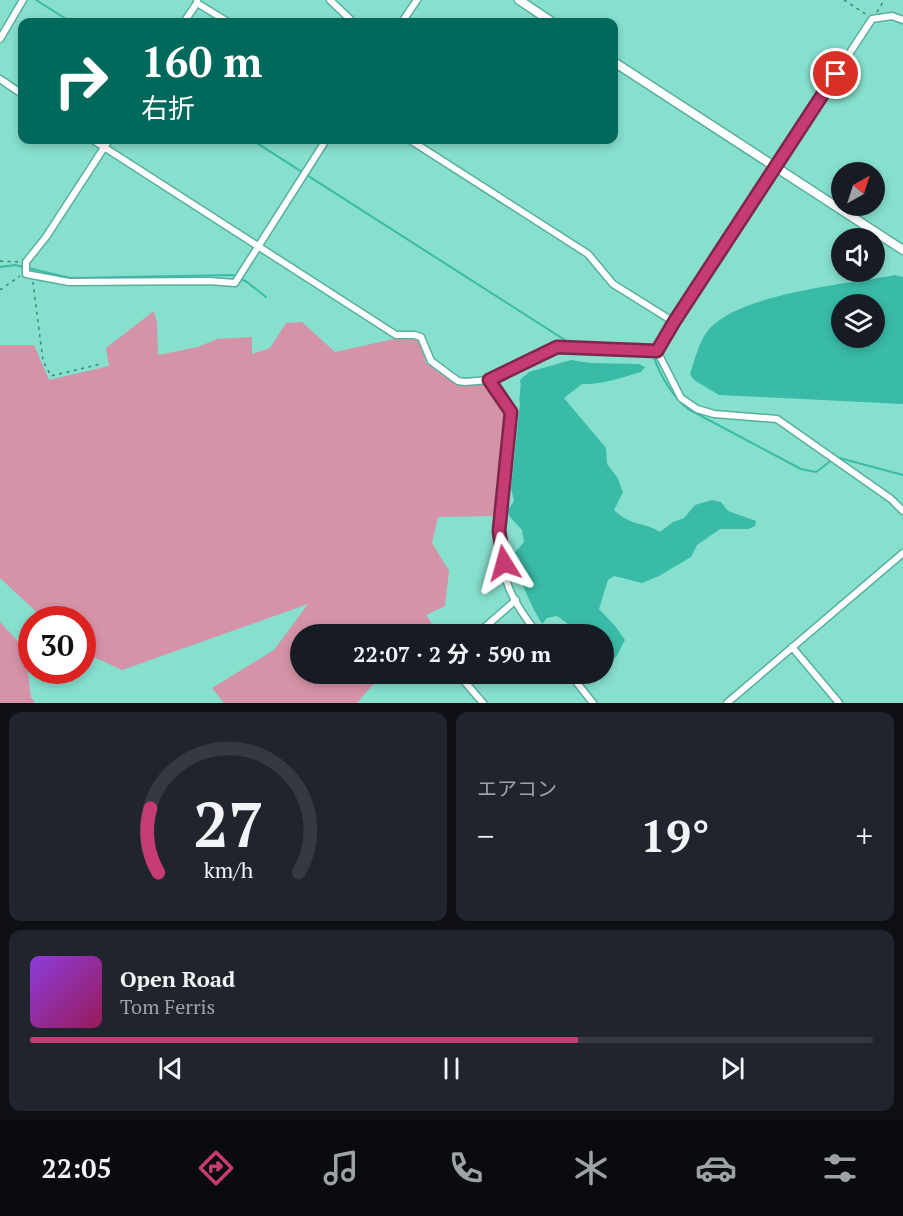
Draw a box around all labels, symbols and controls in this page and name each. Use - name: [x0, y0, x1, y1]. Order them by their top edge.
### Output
- text: 160 m: [141, 33, 262, 89]
- icon: right: [42, 42, 120, 120]
- pin: [810, 48, 861, 99]
- icon: arrive: [819, 57, 852, 90]
- text: 右折: [141, 90, 195, 126]
- north arrow: [831, 162, 885, 216]
- map controls: [831, 162, 885, 348]
- button: sound: [831, 228, 885, 282]
- button: layers: [831, 294, 885, 348]
- position arrow: [472, 531, 536, 595]
- speed limit sign: 30: [18, 606, 96, 684]
- text: 22:07 · 2 分 · 590 m: [353, 639, 551, 668]
- text: エアコン: [477, 775, 557, 802]
- text: 27: [193, 782, 263, 865]
- text: 19°: [640, 805, 710, 865]
- text: −: [477, 814, 495, 857]
- text: +: [855, 814, 873, 857]
- text: km/h: [203, 857, 253, 885]
- text: Open Road: [120, 964, 235, 993]
- text: Tom Ferris: [120, 993, 215, 1020]
- icon: previous: [154, 1052, 187, 1085]
- icon: pause: [435, 1052, 468, 1085]
- icon: next: [716, 1052, 749, 1085]
- icon: directions: [195, 1147, 237, 1189]
- icon: music: [320, 1147, 362, 1189]
- icon: phone: [445, 1147, 487, 1189]
- icon: climate: [570, 1147, 612, 1189]
- icon: car: [695, 1147, 737, 1189]
- icon: filters: [819, 1147, 861, 1189]
- text: 22:05: [41, 1150, 112, 1186]

